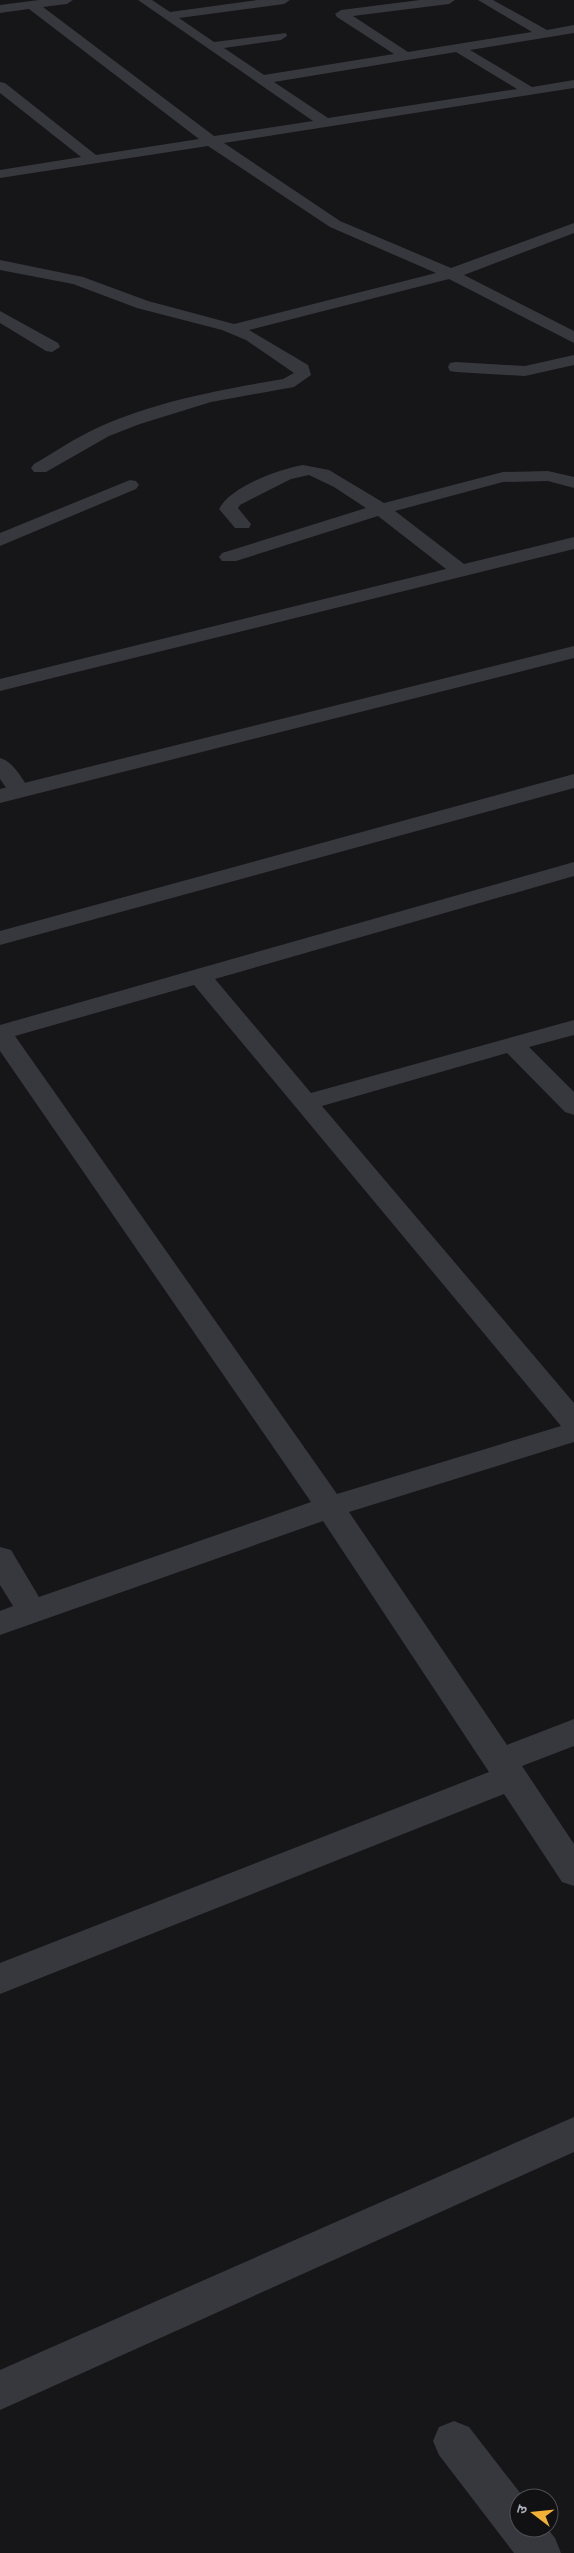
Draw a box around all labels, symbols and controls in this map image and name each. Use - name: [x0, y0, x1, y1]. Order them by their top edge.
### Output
- north arrow: [509, 2488, 559, 2538]
- text: उ: [513, 2503, 532, 2516]

